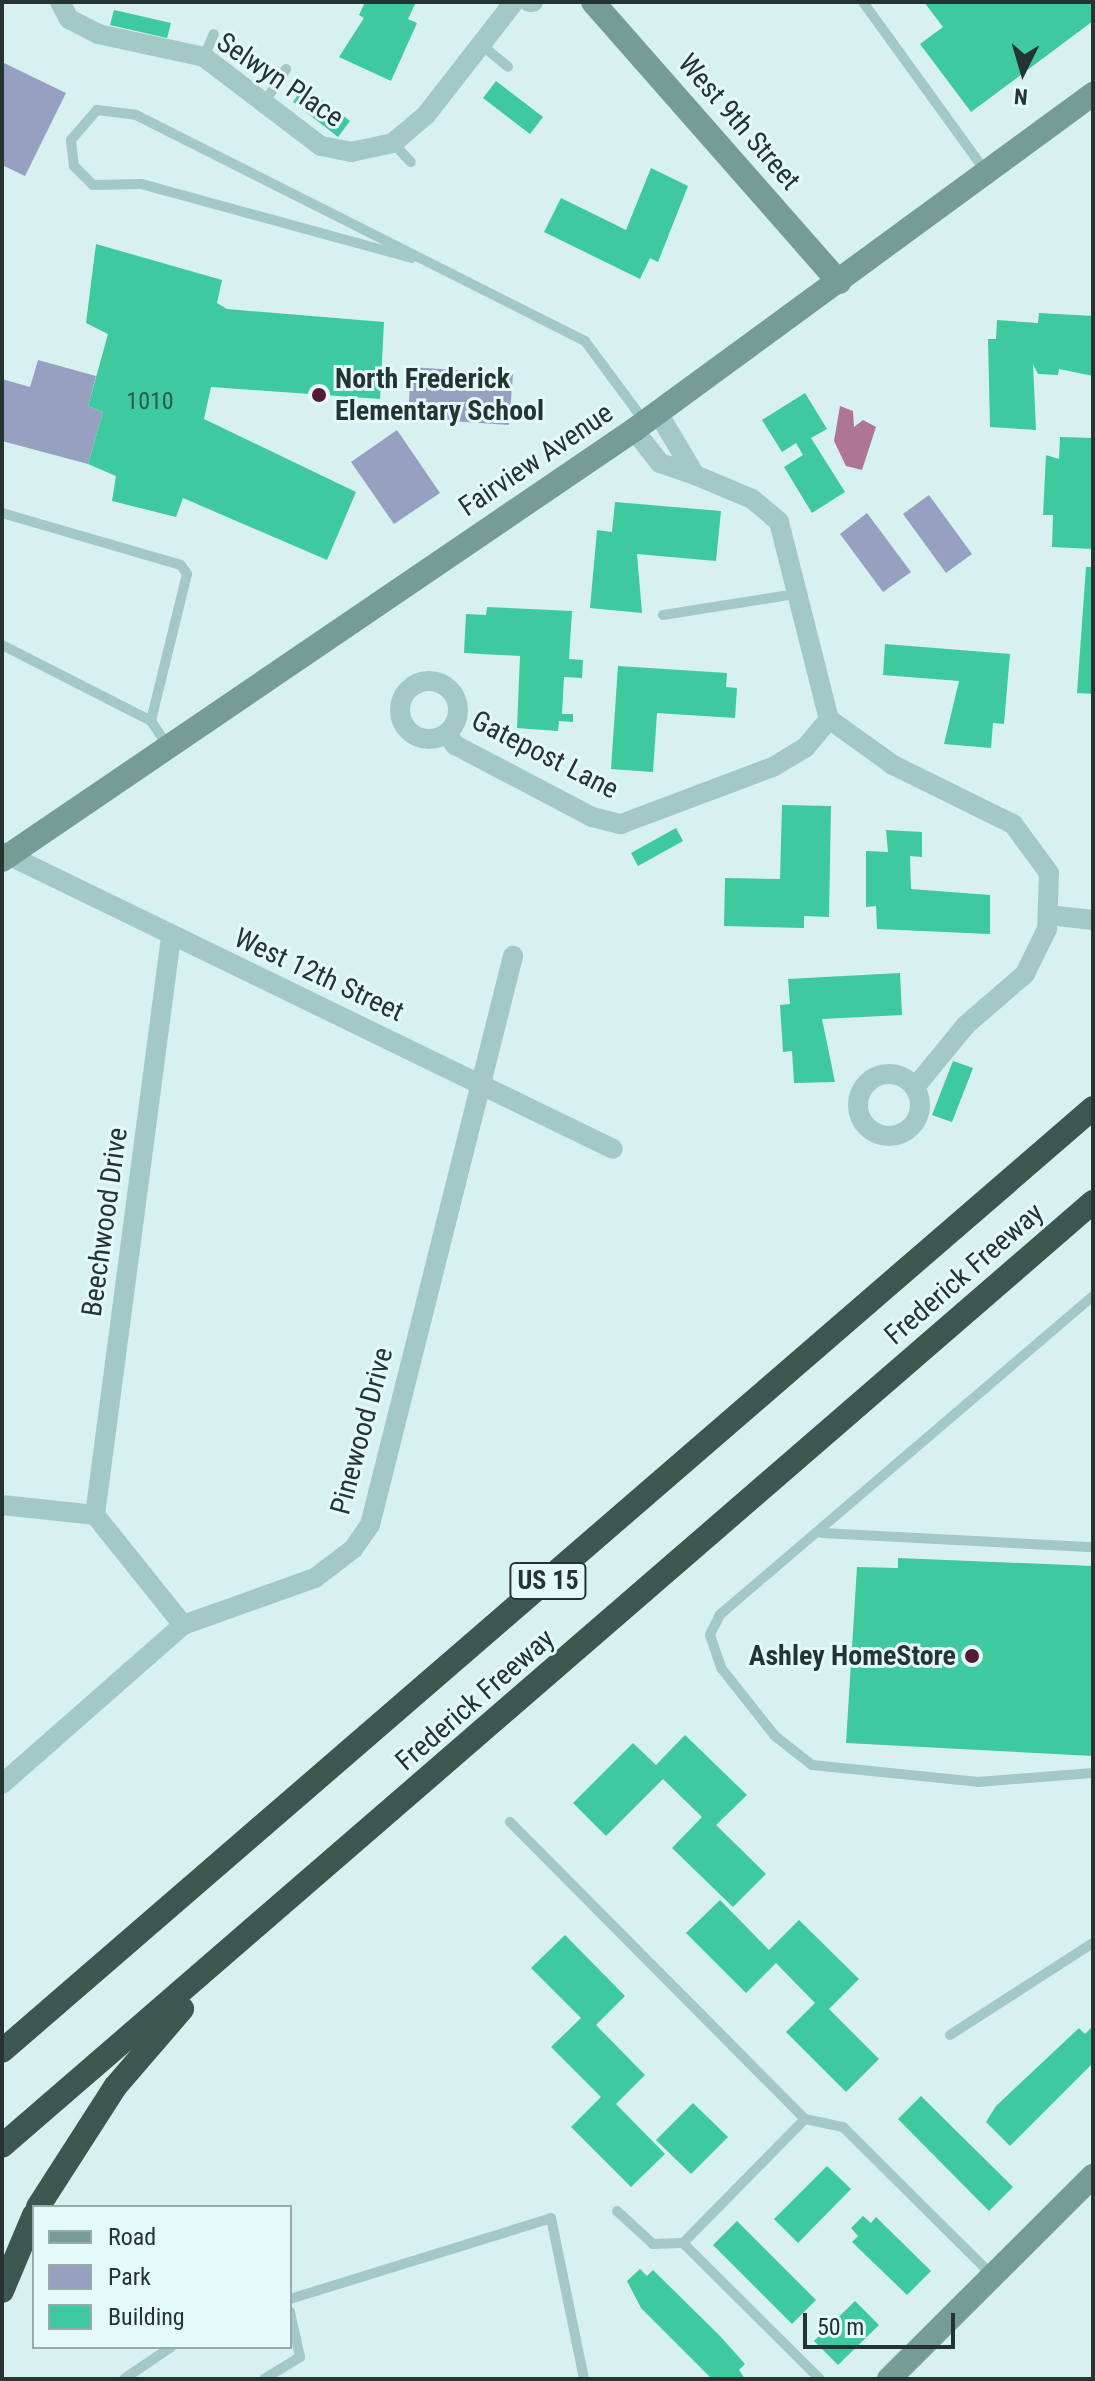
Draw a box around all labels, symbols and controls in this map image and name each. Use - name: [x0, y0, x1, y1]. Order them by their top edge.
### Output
- street label: Selwyn Place: [210, 25, 350, 135]
- north arrow: [983, 32, 1063, 112]
- street label: West 9th Street: [671, 47, 807, 197]
- text: N: [1013, 83, 1029, 109]
- place label: North Frederick Elementary School: [335, 362, 544, 428]
- marker: North Frederick Elementary School: [310, 386, 328, 404]
- house number: 1010: [126, 388, 174, 416]
- street label: Fairview Avenue: [453, 396, 619, 524]
- street label: Gatepost Lane: [466, 704, 624, 806]
- street label: West 12th Street: [229, 921, 409, 1029]
- street label: Beechwood Drive: [75, 1125, 135, 1319]
- street label: Frederick Freeway: [878, 1196, 1050, 1352]
- street label: Pinewood Drive: [324, 1344, 400, 1518]
- road number: US 15: [508, 1559, 588, 1603]
- street label: Frederick Freeway: [389, 1622, 561, 1778]
- place label: Ashley HomeStore: [749, 1639, 956, 1673]
- marker: Ashley HomeStore: [963, 1647, 981, 1665]
- legend: [32, 2205, 292, 2349]
- text: Road: [108, 2223, 156, 2251]
- text: Park: [108, 2263, 151, 2291]
- scale bar: [807, 2297, 959, 2347]
- text: Building: [108, 2303, 185, 2331]
- text: 50 m: [817, 2313, 864, 2341]

